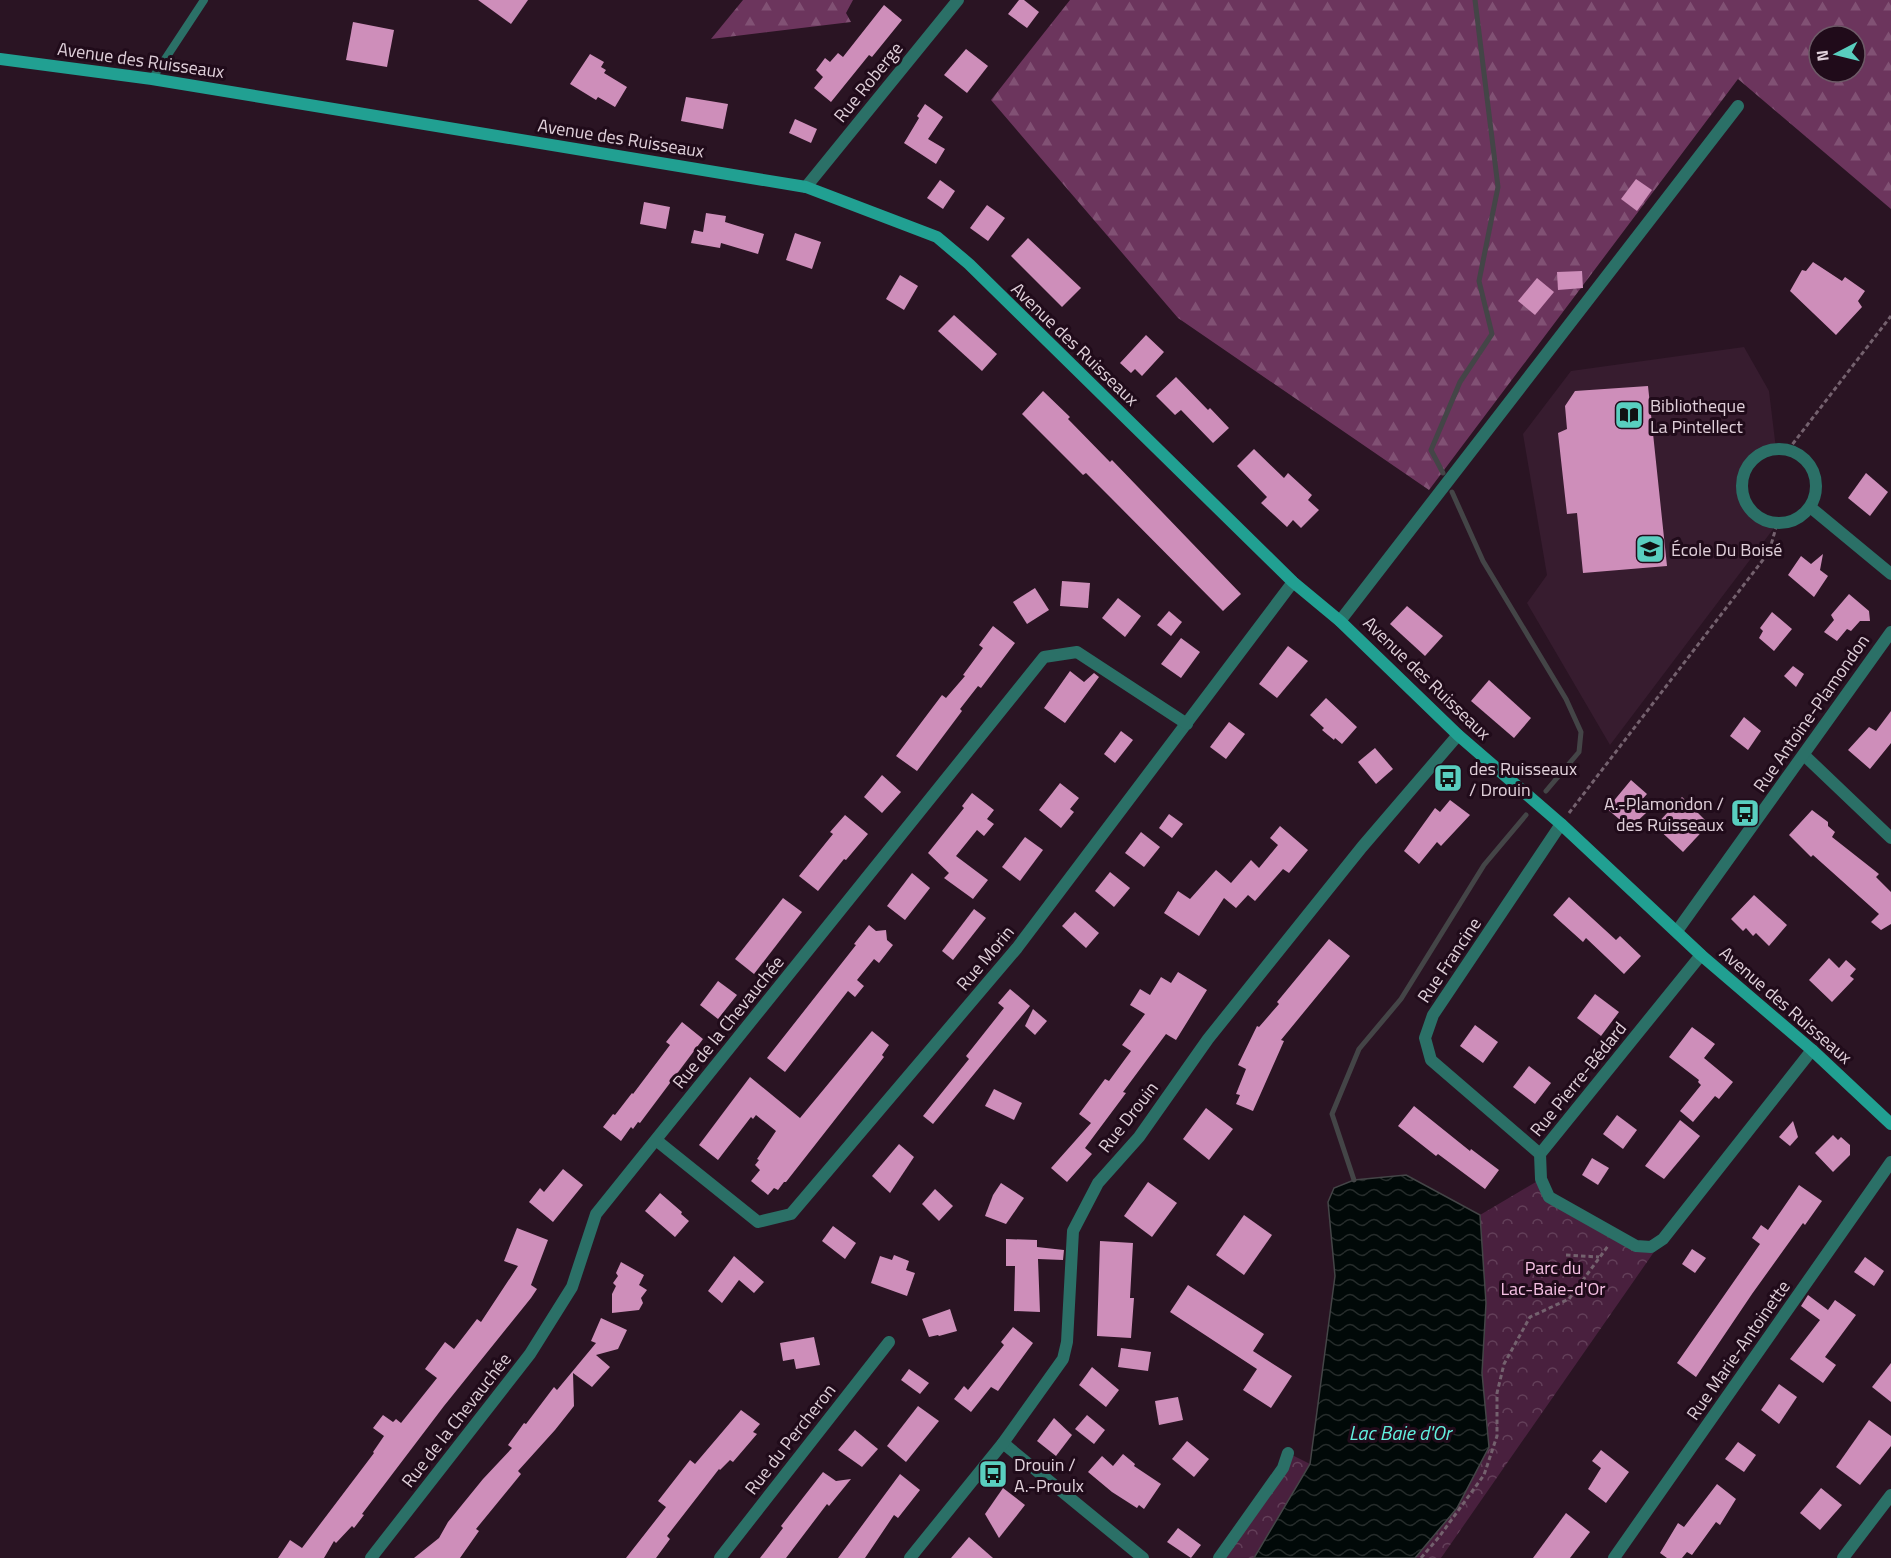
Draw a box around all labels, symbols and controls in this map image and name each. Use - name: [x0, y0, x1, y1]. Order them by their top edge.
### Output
- north arrow: [1807, 24, 1867, 84]
- street label: Avenue des Ruisseaux: [56, 35, 226, 85]
- street label: Rue Roberge: [827, 36, 909, 128]
- text: N: [1810, 49, 1835, 63]
- street label: Avenue des Ruisseaux: [536, 112, 706, 164]
- street label: Avenue des Ruisseaux: [1005, 276, 1145, 412]
- place label: Bibliotheque La Pintellect: [1650, 392, 1745, 440]
- library icon: Bibliotheque La Pintellect: [1613, 399, 1645, 431]
- school or university icon: École Du Boisé: [1634, 533, 1666, 565]
- place label: École Du Boisé: [1671, 536, 1782, 563]
- street label: Avenue des Ruisseaux: [1357, 610, 1497, 746]
- street label: Rue Antoine-Plamondon: [1746, 629, 1876, 797]
- place label: des Ruisseaux / Drouin: [1469, 755, 1577, 803]
- bus stop icon: des Ruisseaux / Drouin: [1432, 762, 1464, 794]
- place label: A.-Plamondon / des Ruisseaux: [1604, 790, 1724, 838]
- bus stop icon: A.-Plamondon / des Ruisseaux: [1729, 797, 1761, 829]
- street label: Rue Francine: [1410, 912, 1488, 1008]
- street label: Rue Morin: [950, 919, 1020, 997]
- street label: Avenue des Ruisseaux: [1714, 940, 1858, 1070]
- street label: Rue de la Chevauchée: [666, 950, 790, 1094]
- street label: Rue Pierre-Bédard: [1523, 1016, 1633, 1142]
- street label: Rue Drouin: [1092, 1076, 1164, 1158]
- park label: Parc du Lac-Baie-d'Or: [1500, 1254, 1606, 1302]
- street label: Rue Marie-Antoinette: [1680, 1275, 1796, 1425]
- street label: Rue de la Chevauchée: [395, 1347, 517, 1493]
- street label: Rue du Percheron: [738, 1378, 842, 1500]
- water label: Lac Baie d'Or: [1349, 1417, 1454, 1448]
- place label: Drouin / A.-Proulx: [1014, 1451, 1084, 1499]
- bus stop icon: Drouin / A.-Proulx: [977, 1458, 1009, 1490]

